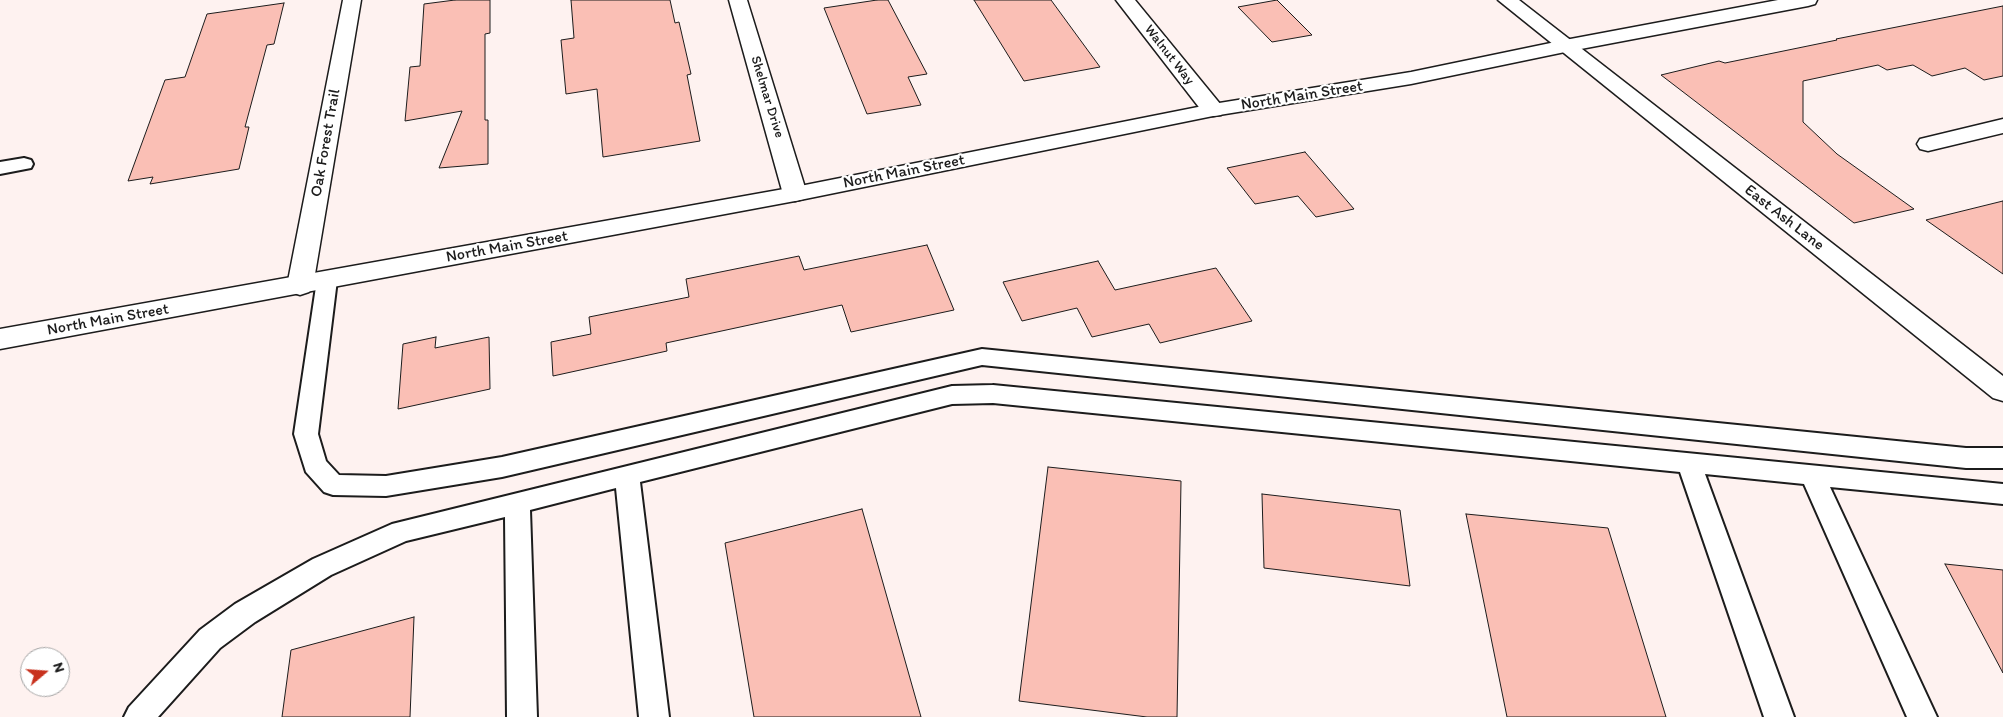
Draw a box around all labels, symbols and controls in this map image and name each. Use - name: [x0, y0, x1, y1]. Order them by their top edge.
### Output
- street label: Walnut Way: [1140, 22, 1198, 88]
- street label: Shelmar Drive: [747, 54, 787, 140]
- street label: North Main Street: [1240, 77, 1364, 115]
- street label: Oak Forest Trail: [307, 87, 345, 199]
- street label: North Main Street: [842, 151, 966, 193]
- street label: East Ash Lane: [1740, 181, 1828, 255]
- street label: North Main Street: [445, 227, 569, 267]
- street label: North Main Street: [46, 300, 170, 340]
- north arrow: [20, 647, 70, 697]
- text: N: [49, 660, 68, 675]

